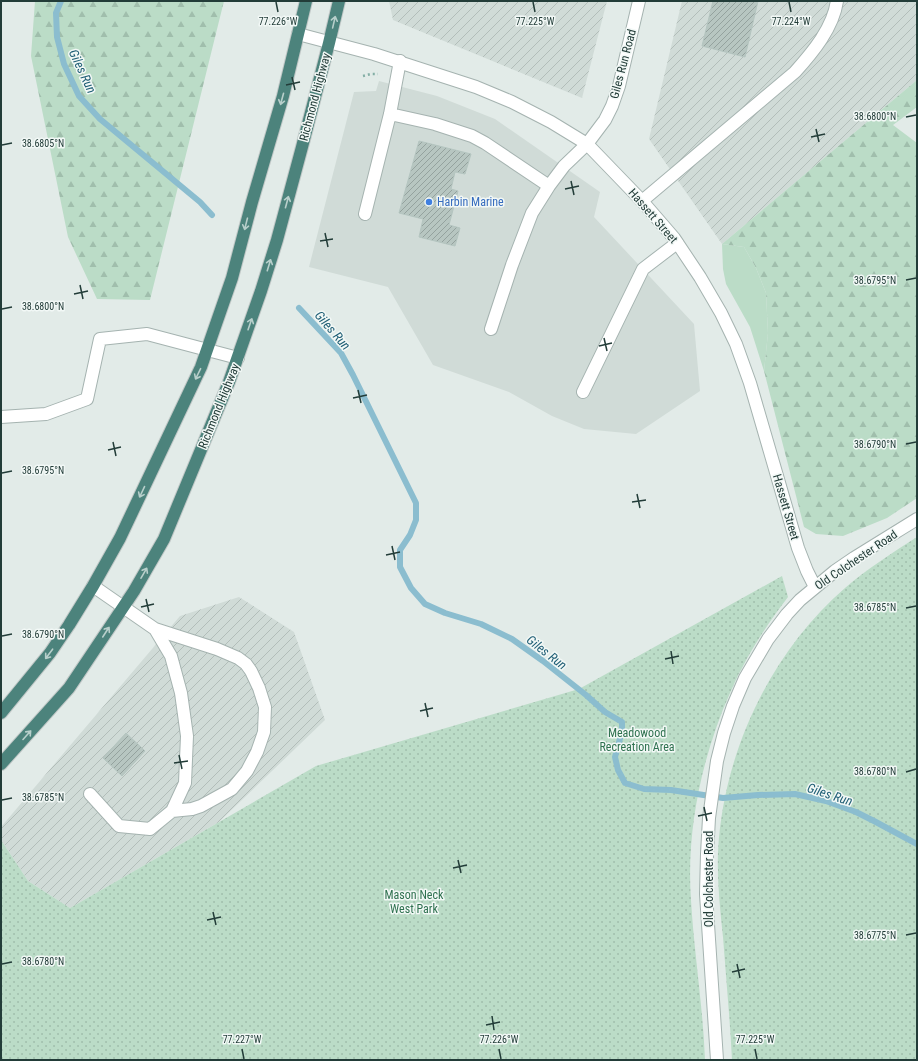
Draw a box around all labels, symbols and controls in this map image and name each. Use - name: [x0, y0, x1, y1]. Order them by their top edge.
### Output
- text: 77.226°W: [259, 16, 298, 27]
- one-way arrow: [331, 16, 339, 29]
- text: 77.225°W: [516, 16, 555, 27]
- text: 77.224°W: [772, 16, 811, 27]
- street label: Giles Run Road: [607, 28, 639, 100]
- water label: Giles Run: [66, 47, 99, 96]
- street label: Richmond Highway: [297, 52, 333, 142]
- one-way arrow: [278, 92, 286, 105]
- text: 38.6800°N: [854, 111, 896, 122]
- text: 38.6805°N: [22, 138, 64, 149]
- street label: Hassett Street: [625, 186, 681, 246]
- place label: Harbin Marine: [437, 195, 504, 209]
- one-way arrow: [284, 196, 291, 209]
- marker: Harbin Marine: [424, 197, 434, 207]
- one-way arrow: [242, 217, 250, 230]
- one-way arrow: [266, 259, 273, 272]
- text: 38.6795°N: [854, 275, 896, 286]
- text: 38.6800°N: [22, 301, 64, 312]
- water label: Giles Run: [312, 308, 354, 353]
- one-way arrow: [246, 319, 254, 331]
- street label: Richmond Highway: [196, 361, 242, 451]
- one-way arrow: [194, 368, 201, 380]
- text: 38.6790°N: [854, 439, 896, 450]
- text: 38.6795°N: [22, 465, 64, 476]
- street label: Hassett Street: [770, 473, 802, 542]
- one-way arrow: [138, 485, 145, 497]
- street label: Old Colchester Road: [812, 527, 900, 593]
- one-way arrow: [140, 568, 148, 580]
- text: 38.6785°N: [854, 602, 896, 613]
- one-way arrow: [103, 626, 111, 638]
- text: 38.6790°N: [22, 629, 64, 640]
- water label: Giles Run: [524, 632, 570, 673]
- one-way arrow: [44, 648, 53, 659]
- park label: Meadowood Recreation Area: [599, 726, 675, 754]
- one-way arrow: [22, 730, 32, 740]
- text: 38.6780°N: [854, 766, 896, 777]
- water label: Giles Run: [805, 780, 854, 809]
- text: 38.6785°N: [22, 792, 64, 803]
- street label: Old Colchester Road: [702, 831, 716, 927]
- park label: Mason Neck West Park: [385, 888, 444, 916]
- text: 38.6775°N: [854, 930, 896, 941]
- text: 38.6780°N: [22, 956, 64, 967]
- text: 77.227°W: [223, 1034, 262, 1045]
- text: 77.226°W: [480, 1034, 519, 1045]
- text: 77.225°W: [736, 1034, 775, 1045]

